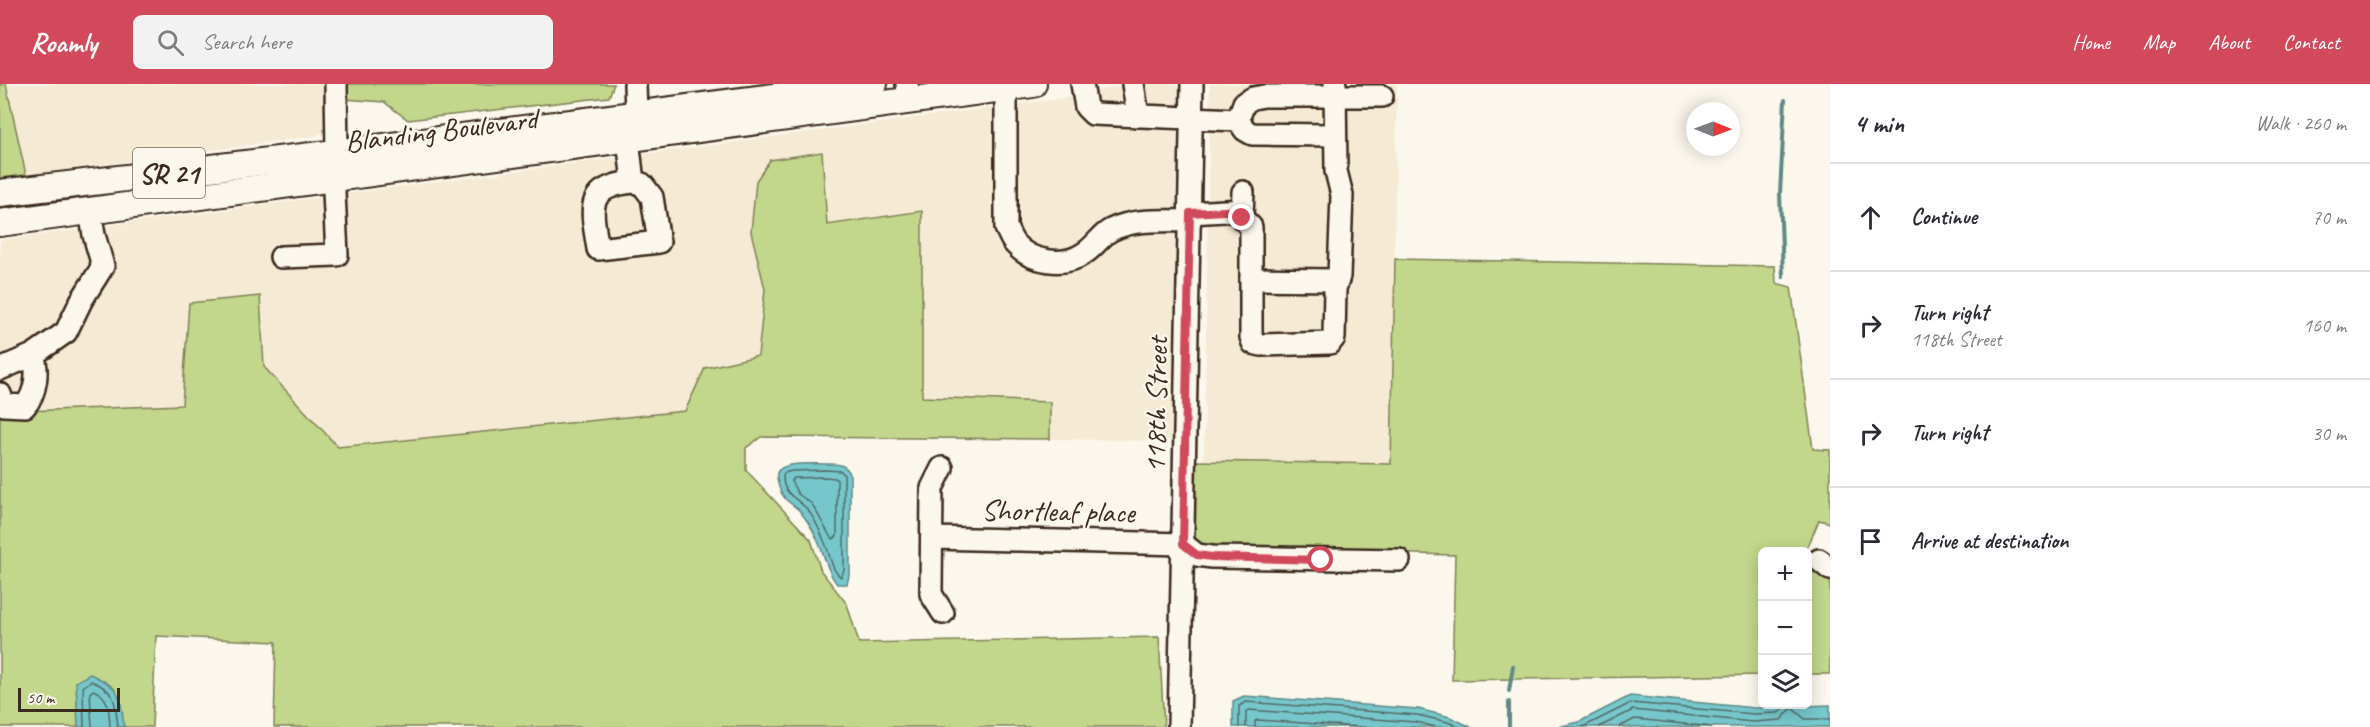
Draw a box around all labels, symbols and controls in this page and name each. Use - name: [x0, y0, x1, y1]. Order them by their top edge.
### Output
- search box: [133, 15, 553, 69]
- text: Roamly: [30, 25, 97, 60]
- icon: search: [154, 26, 187, 59]
- text: Search here: [202, 28, 292, 56]
- text: Home: [2072, 29, 2110, 55]
- text: Map: [2143, 29, 2175, 55]
- text: About: [2208, 29, 2250, 55]
- text: Contact: [2283, 29, 2340, 55]
- street label: Blanding Boulevard: [343, 99, 543, 161]
- north arrow: [1686, 102, 1740, 156]
- text: 4 min: [1854, 107, 1904, 140]
- text: Walk · 260 m: [2256, 111, 2346, 136]
- road number: SR 21: [133, 148, 205, 198]
- icon: ahead: [1854, 201, 1887, 234]
- text: Continue: [1911, 203, 1977, 231]
- route end: [1228, 204, 1254, 230]
- text: 70 m: [2312, 205, 2346, 230]
- text: Turn right: [1911, 299, 1988, 327]
- icon: right: [1854, 309, 1887, 342]
- text: 160 m: [2303, 313, 2346, 338]
- text: 118th Street: [1911, 327, 2002, 352]
- street label: 118th Street: [1136, 334, 1176, 473]
- icon: right: [1854, 417, 1887, 450]
- text: Turn right: [1911, 419, 1988, 447]
- text: 30 m: [2312, 421, 2346, 446]
- street label: Shortleaf place: [981, 491, 1137, 531]
- icon: arrive: [1854, 525, 1887, 558]
- text: Arrive at destination: [1911, 527, 2068, 555]
- route start: [1307, 546, 1333, 572]
- map controls: [1758, 547, 1812, 709]
- button: +: [1758, 547, 1812, 601]
- button: −: [1758, 601, 1812, 655]
- button: layers: [1758, 655, 1812, 709]
- scale bar: [18, 685, 120, 712]
- text: 50 m: [27, 688, 54, 708]

